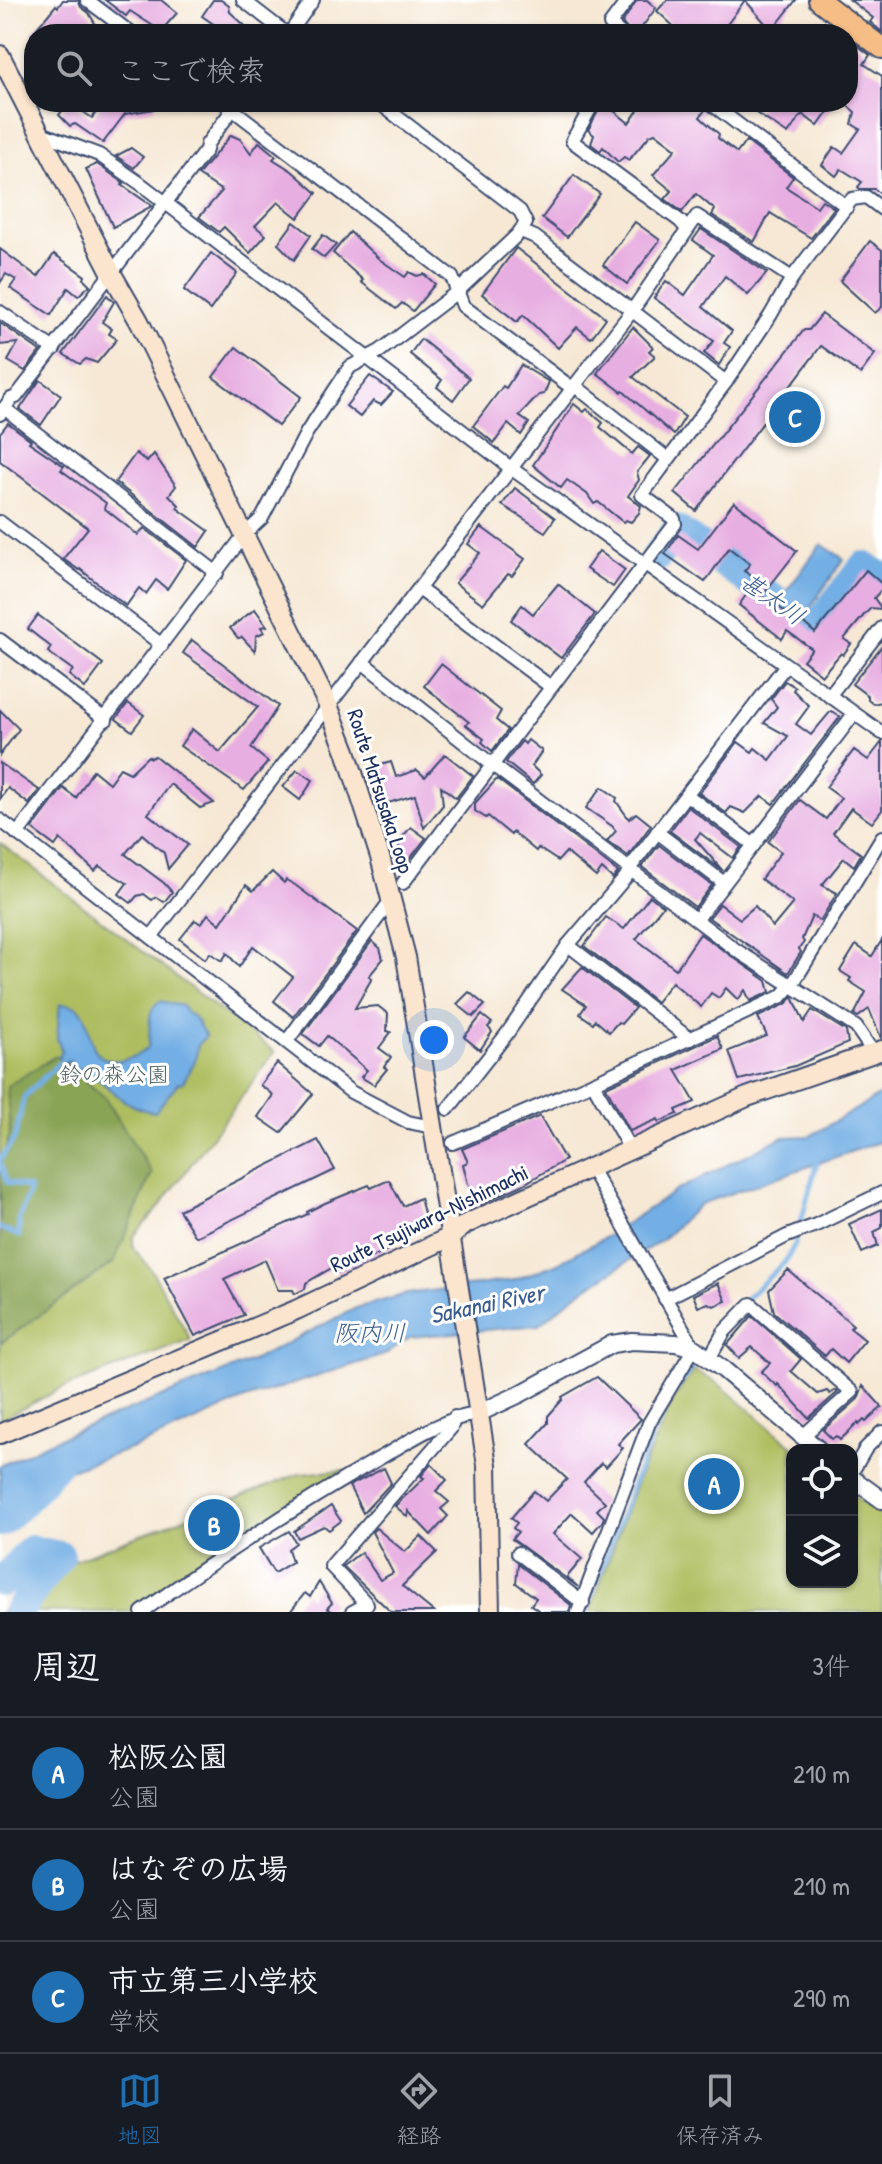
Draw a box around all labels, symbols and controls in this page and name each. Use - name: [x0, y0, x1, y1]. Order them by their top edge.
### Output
- search box: [24, 24, 858, 112]
- icon: search: [52, 46, 96, 90]
- text: ここで検索: [116, 50, 266, 90]
- pin: C: [769, 387, 821, 447]
- water label: 甚太川: [734, 564, 812, 632]
- street label: Route Matsusaka Loop: [340, 705, 422, 877]
- your location: [414, 1020, 454, 1060]
- park label: 鈴の森公園: [59, 1059, 169, 1089]
- street label: Route Tsujiwara-Nishimachi: [325, 1157, 533, 1279]
- water label: Sakanai River: [427, 1275, 550, 1331]
- water label: 阪内川: [334, 1316, 406, 1348]
- map controls: [786, 1444, 858, 1588]
- button: locate: [786, 1444, 858, 1516]
- pin: A: [688, 1454, 740, 1514]
- pin: B: [188, 1495, 240, 1555]
- button: layers: [786, 1516, 858, 1588]
- text: 周辺: [32, 1643, 100, 1689]
- text: 3件: [812, 1648, 850, 1683]
- text: 松阪公園: [108, 1736, 228, 1776]
- text: A: [52, 1756, 64, 1791]
- text: 210 m: [793, 1756, 850, 1791]
- text: 公園: [108, 1779, 160, 1814]
- text: はなぞの広場: [108, 1848, 288, 1888]
- text: B: [51, 1868, 65, 1903]
- text: 210 m: [793, 1868, 850, 1903]
- text: 公園: [108, 1891, 160, 1926]
- text: 市立第三小学校: [108, 1960, 318, 2000]
- text: C: [51, 1980, 65, 2015]
- text: 290 m: [793, 1980, 850, 2015]
- text: 学校: [108, 2003, 160, 2038]
- tab: 地図: [118, 2069, 162, 2150]
- tab: 経路: [397, 2069, 441, 2150]
- tab: 保存済み: [676, 2069, 764, 2150]

